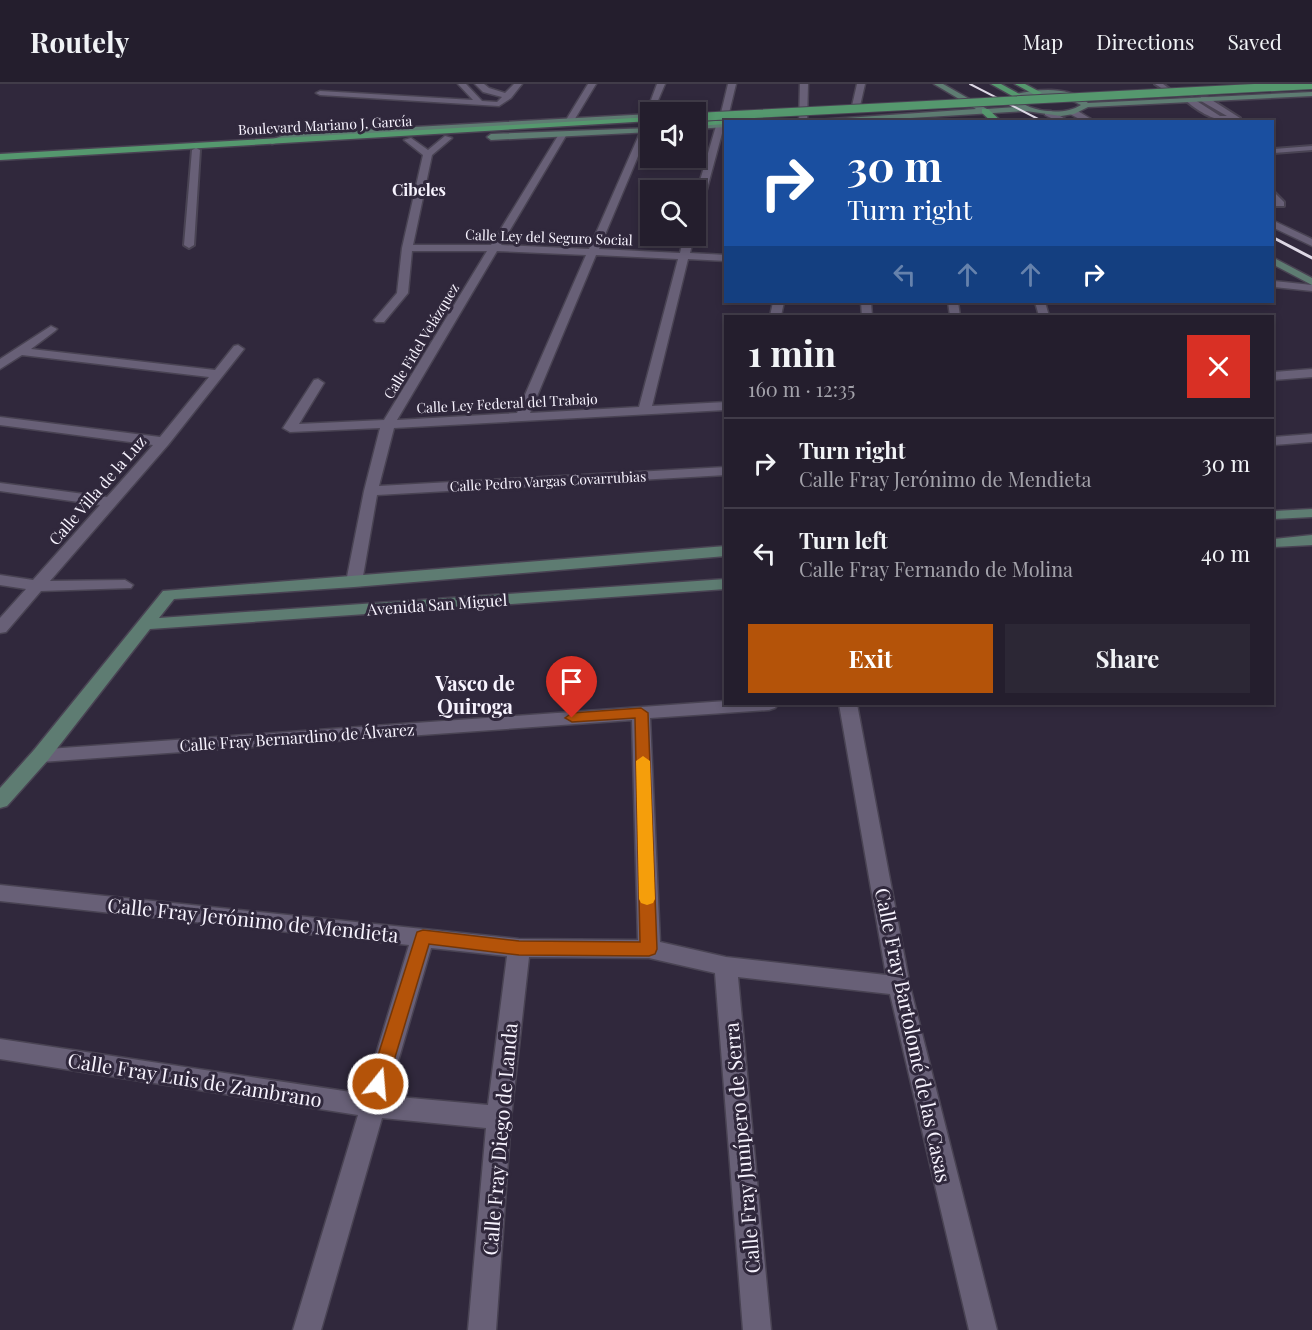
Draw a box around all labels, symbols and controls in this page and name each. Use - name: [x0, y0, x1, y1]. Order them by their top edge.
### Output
- text: Routely: [30, 23, 129, 60]
- text: Map: [1022, 27, 1063, 55]
- text: Directions: [1096, 27, 1194, 55]
- text: Saved: [1227, 27, 1282, 55]
- map controls: [640, 102, 706, 246]
- button: sound: [640, 102, 706, 168]
- street label: Boulevard Mariano J. García: [237, 111, 413, 139]
- text: 30 m: [847, 137, 942, 193]
- icon: right: [748, 144, 826, 222]
- district label: Cibeles: [392, 179, 446, 200]
- button: search: [640, 180, 706, 246]
- text: Turn right: [847, 191, 972, 227]
- street label: Calle Ley del Seguro Social: [465, 225, 633, 249]
- icon: left: [888, 258, 921, 291]
- icon: ahead: [951, 258, 984, 291]
- icon: ahead: [1014, 258, 1047, 291]
- icon: right: [1077, 258, 1110, 291]
- street label: Calle Fidel Velázquez: [379, 279, 463, 402]
- text: 1 min: [748, 328, 836, 376]
- button: close: [1187, 335, 1250, 398]
- text: 160 m · 12:35: [748, 375, 855, 402]
- street label: Calle Ley Federal del Trabajo: [416, 389, 598, 417]
- street label: Calle Villa de la Luz: [44, 431, 151, 549]
- text: Turn right: [799, 435, 905, 465]
- icon: right: [748, 447, 781, 480]
- text: 30 m: [1202, 448, 1250, 478]
- text: Calle Fray Jerónimo de Mendieta: [799, 465, 1091, 492]
- street label: Calle Pedro Vargas Covarrubias: [449, 466, 647, 496]
- text: Turn left: [799, 525, 888, 555]
- icon: left: [748, 537, 781, 570]
- text: 40 m: [1201, 538, 1250, 568]
- text: Calle Fray Fernando de Molina: [799, 555, 1073, 582]
- street label: Avenida San Miguel: [365, 589, 508, 619]
- button: Exit: [748, 624, 993, 693]
- button: Share: [1005, 624, 1250, 693]
- pin: [546, 656, 597, 718]
- icon: arrive: [555, 665, 588, 698]
- district label: Vasco de Quiroga: [434, 669, 515, 719]
- street label: Calle Fray Bernardino de Álvarez: [179, 718, 415, 756]
- street label: Calle Fray Bartolomé de las Casas: [870, 885, 958, 1185]
- street label: Calle Fray Jerónimo de Mendieta: [106, 890, 400, 948]
- street label: Calle Fray Junípero de Serra: [717, 1021, 765, 1275]
- street label: Calle Fray Diego de Landa: [475, 1022, 523, 1256]
- street label: Calle Fray Luis de Zambrano: [66, 1046, 324, 1112]
- position arrow: [346, 1052, 410, 1116]

